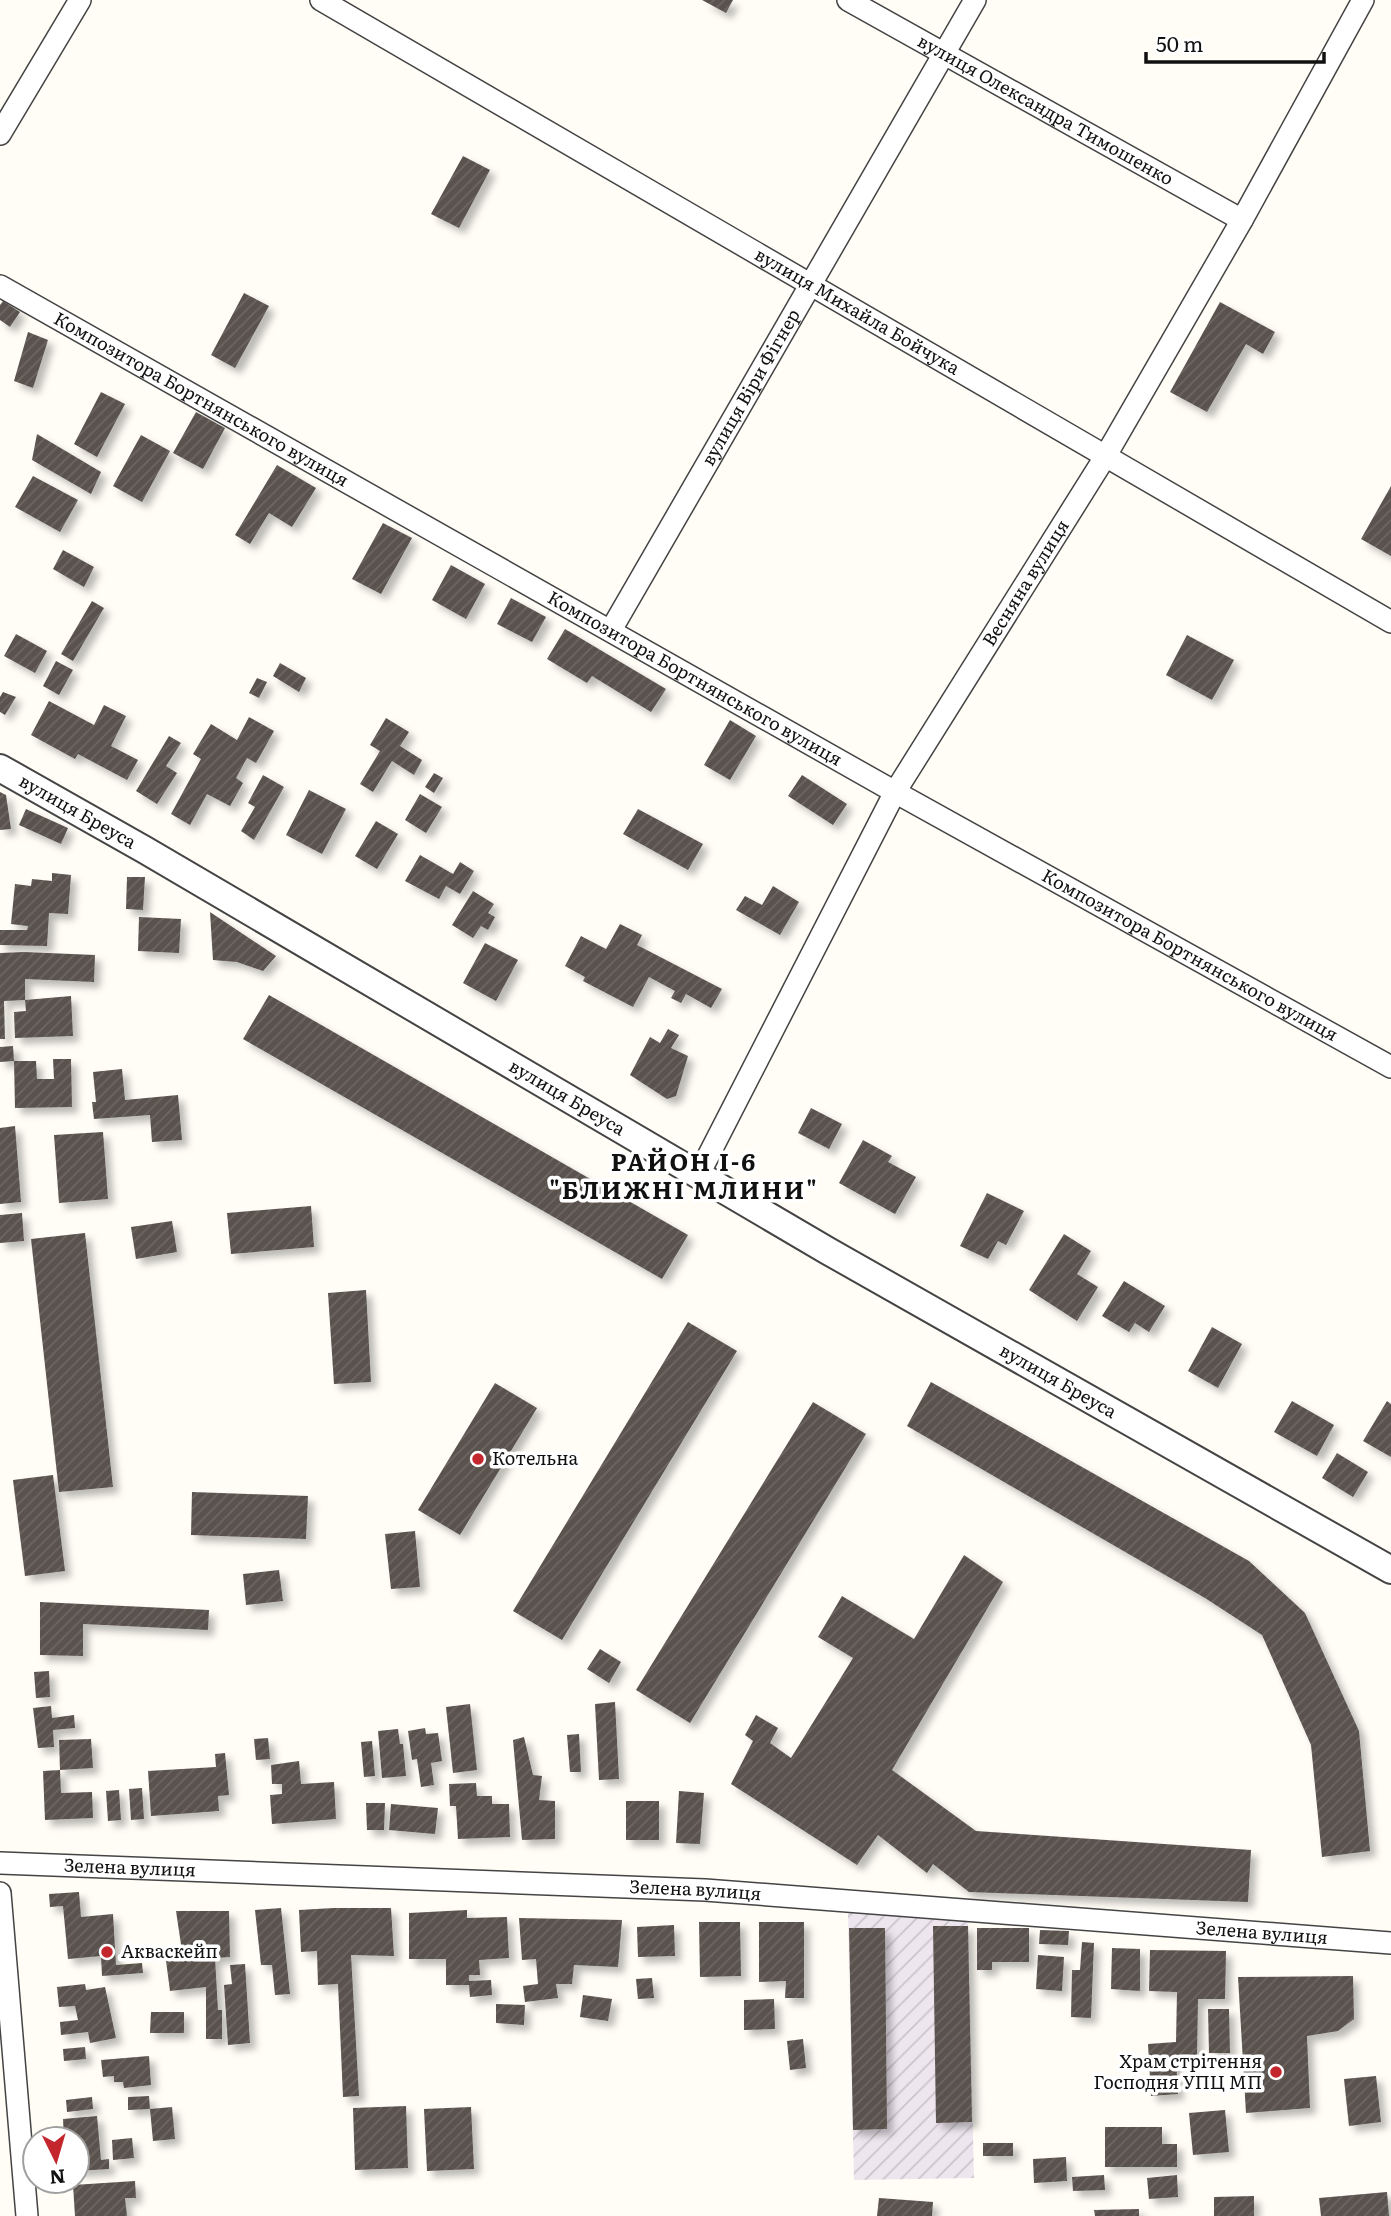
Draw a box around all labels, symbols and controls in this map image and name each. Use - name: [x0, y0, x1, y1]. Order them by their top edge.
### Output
- scale bar: [1146, 21, 1324, 65]
- street label: вулиця Олександра Тимошенко: [913, 27, 1179, 191]
- text: 50 m: [1156, 27, 1203, 58]
- street label: вулиця Михайла Бойчука: [750, 240, 966, 381]
- street label: вулиця Віри Фігнер: [694, 303, 806, 470]
- street label: Композитора Бортнянського вулиця: [49, 304, 354, 493]
- street label: Весняна вулиця: [975, 514, 1075, 651]
- street label: Композитора Бортнянського вулиця: [543, 583, 848, 772]
- street label: вулиця Бреуса: [15, 767, 142, 855]
- street label: Композитора Бортнянського вулиця: [1037, 861, 1343, 1047]
- street label: вулиця Бреуса: [505, 1052, 631, 1141]
- district label: РАЙОН І-6 "БЛИЖНІ МЛИНИ": [549, 1143, 819, 1206]
- street label: вулиця Бреуса: [995, 1336, 1123, 1424]
- place label: Котельна: [492, 1444, 578, 1471]
- marker: Котельна: [470, 1451, 486, 1467]
- street label: Зелена вулиця: [63, 1850, 196, 1882]
- street label: Зелена вулиця: [629, 1872, 763, 1906]
- street label: Зелена вулиця: [1195, 1913, 1329, 1950]
- place label: Акваскейп: [121, 1937, 218, 1964]
- marker: Акваскейп: [99, 1944, 115, 1960]
- place label: Храм стрітення Господня УПЦ МП: [1094, 2047, 1262, 2095]
- marker: Храм стрітення Господня УПЦ МП: [1268, 2064, 1284, 2080]
- north arrow: [21, 2125, 91, 2195]
- text: N: [48, 2163, 67, 2193]

